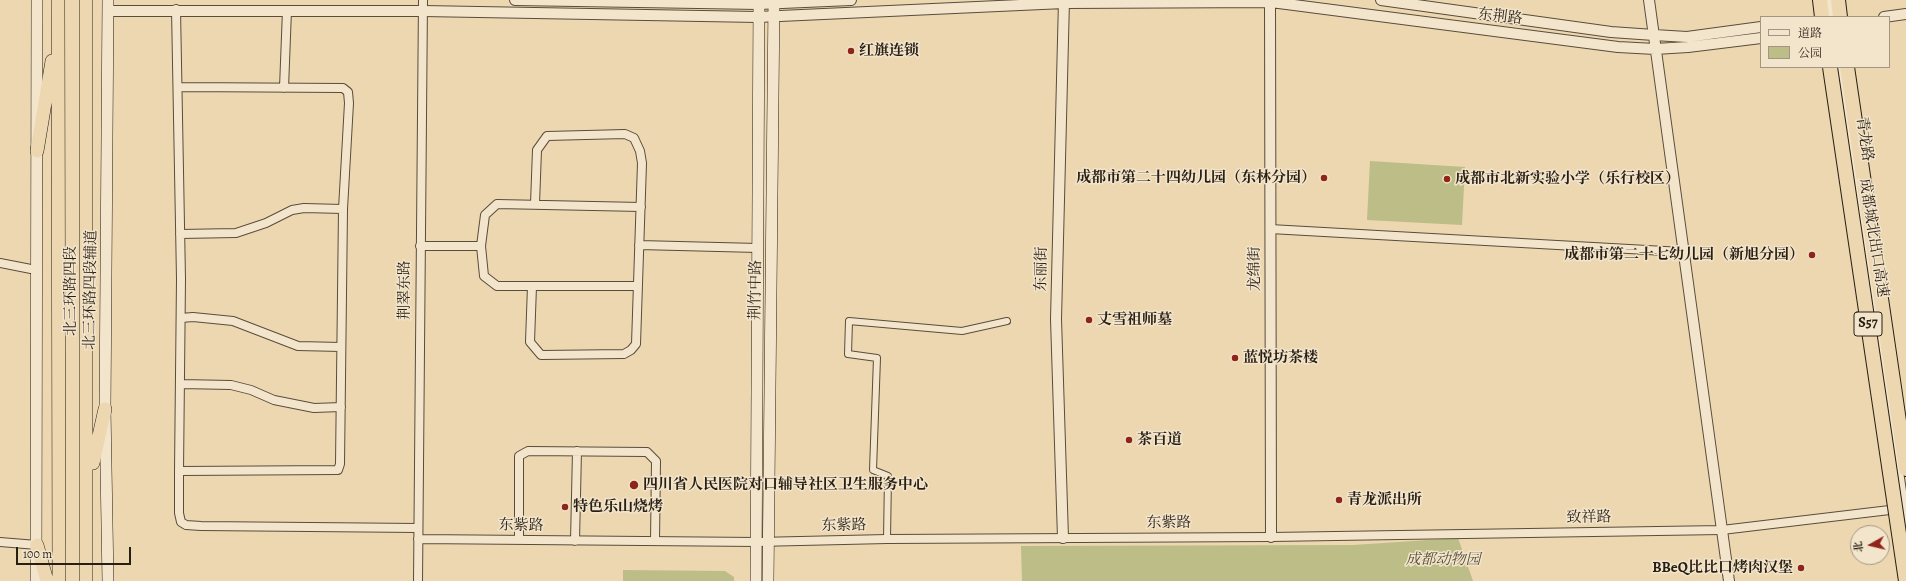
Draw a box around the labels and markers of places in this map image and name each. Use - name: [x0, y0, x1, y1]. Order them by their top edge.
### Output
- place label: 红旗连锁: [859, 42, 919, 60]
- marker: 红旗连锁: [846, 46, 856, 56]
- place label: 成都市第二十四幼儿园（东林分园）: [1076, 169, 1316, 187]
- place label: 成都市北新实验小学（乐行校区）: [1455, 170, 1680, 188]
- marker: 成都市第二十四幼儿园（东林分园）: [1319, 173, 1329, 183]
- marker: 成都市北新实验小学（乐行校区）: [1442, 174, 1452, 184]
- place label: 成都市第二十七幼儿园（新旭分园）: [1564, 246, 1804, 264]
- marker: 成都市第二十七幼儿园（新旭分园）: [1807, 250, 1817, 260]
- place label: 丈雪祖师墓: [1097, 311, 1172, 329]
- marker: 丈雪祖师墓: [1084, 315, 1094, 325]
- place label: 蓝悦坊茶楼: [1243, 349, 1318, 367]
- marker: 蓝悦坊茶楼: [1230, 353, 1240, 363]
- place label: 茶百道: [1137, 431, 1182, 449]
- marker: 茶百道: [1124, 435, 1134, 445]
- place label: 四川省人民医院对口辅导社区卫生服务中心: [643, 476, 928, 494]
- marker: 四川省人民医院对口辅导社区卫生服务中心: [628, 479, 640, 491]
- place label: 青龙派出所: [1347, 491, 1422, 509]
- marker: 青龙派出所: [1334, 495, 1344, 505]
- place label: 特色乐山烧烤: [573, 498, 663, 516]
- marker: 特色乐山烧烤: [560, 502, 570, 512]
- place label: BBeQ比比口烤肉汉堡: [1652, 559, 1793, 577]
- marker: BBeQ比比口烤肉汉堡: [1796, 563, 1806, 573]

